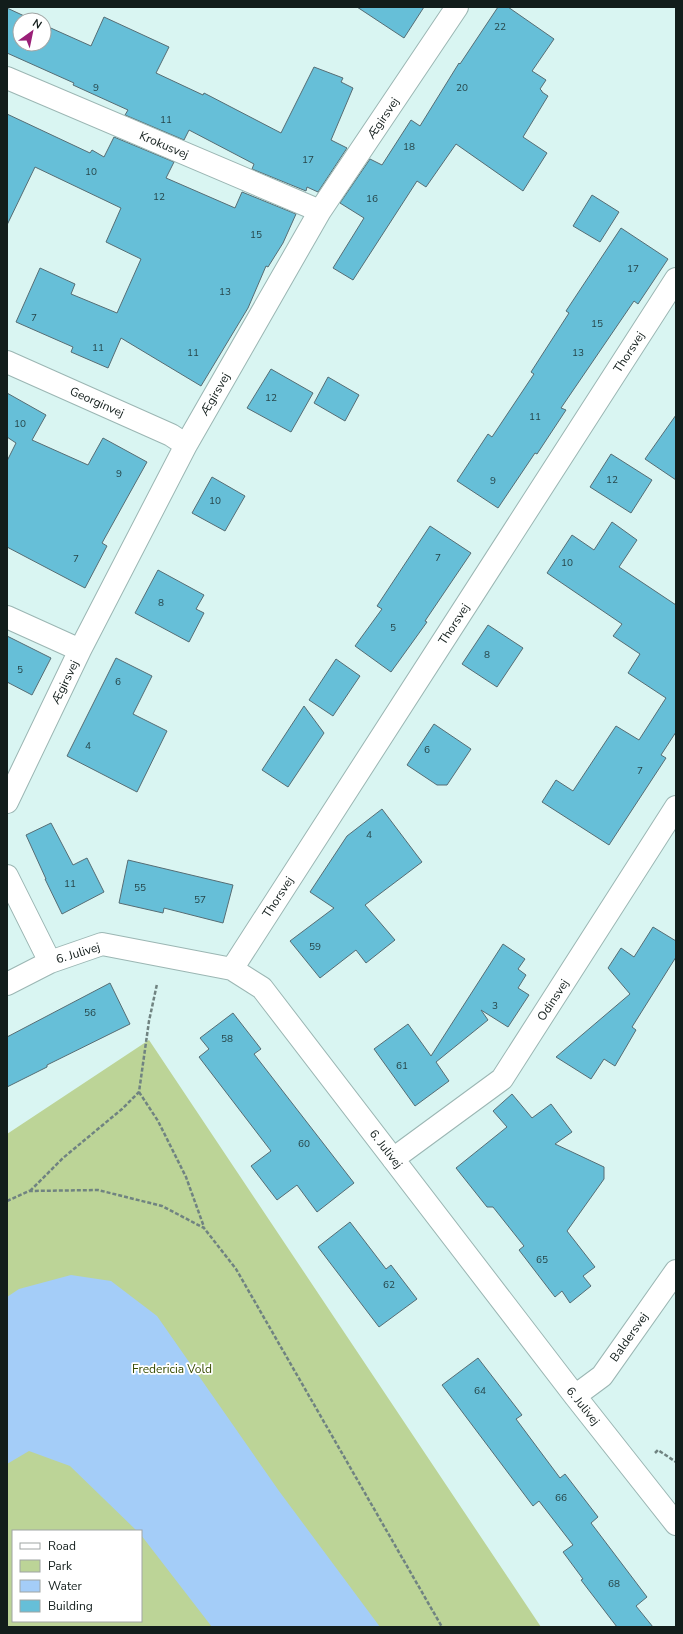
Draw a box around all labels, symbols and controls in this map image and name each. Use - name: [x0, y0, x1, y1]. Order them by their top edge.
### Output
- north arrow: [12, 12, 52, 52]
- text: N: [30, 16, 45, 33]
- house number: 22: [494, 20, 506, 34]
- house number: 9: [93, 81, 99, 95]
- house number: 20: [456, 81, 468, 95]
- street label: Ægirsvej: [363, 94, 403, 143]
- house number: 11: [160, 113, 172, 127]
- street label: Krokusvej: [137, 127, 191, 163]
- house number: 18: [403, 140, 415, 154]
- house number: 17: [302, 153, 314, 167]
- house number: 10: [85, 165, 97, 179]
- house number: 12: [153, 190, 165, 204]
- house number: 16: [366, 192, 378, 206]
- house number: 15: [250, 228, 262, 242]
- house number: 17: [627, 262, 639, 276]
- house number: 13: [219, 285, 231, 299]
- house number: 7: [31, 311, 37, 325]
- house number: 15: [591, 317, 603, 331]
- street label: Thorsvej: [610, 328, 648, 376]
- house number: 11: [92, 341, 104, 355]
- house number: 11: [187, 346, 199, 360]
- house number: 13: [572, 346, 584, 360]
- street label: Ægirsvej: [196, 370, 234, 419]
- street label: Georginvej: [67, 383, 127, 421]
- house number: 12: [265, 391, 277, 405]
- house number: 11: [529, 410, 541, 424]
- house number: 10: [14, 417, 26, 431]
- house number: 9: [116, 467, 122, 481]
- house number: 12: [606, 473, 618, 487]
- house number: 9: [490, 474, 496, 488]
- house number: 10: [209, 494, 221, 508]
- house number: 7: [435, 551, 441, 565]
- house number: 7: [73, 552, 79, 566]
- house number: 10: [561, 556, 573, 570]
- house number: 8: [158, 596, 164, 610]
- street label: Thorsvej: [435, 600, 473, 648]
- house number: 5: [390, 621, 396, 635]
- house number: 8: [484, 648, 490, 662]
- street label: Ægirsvej: [47, 657, 83, 707]
- house number: 5: [17, 663, 23, 677]
- house number: 6: [115, 675, 121, 689]
- house number: 4: [85, 739, 91, 753]
- house number: 6: [424, 743, 430, 757]
- house number: 7: [637, 764, 643, 778]
- house number: 4: [366, 828, 372, 842]
- street label: Thorsvej: [259, 873, 297, 921]
- house number: 11: [64, 877, 76, 891]
- house number: 55: [134, 881, 146, 895]
- house number: 57: [194, 893, 206, 907]
- street label: 6. Julivej: [54, 939, 102, 967]
- house number: 59: [309, 940, 321, 954]
- street label: Odinsvej: [534, 976, 573, 1024]
- house number: 3: [492, 999, 498, 1013]
- house number: 56: [84, 1006, 96, 1020]
- house number: 58: [221, 1032, 233, 1046]
- house number: 61: [396, 1059, 408, 1073]
- street label: 6. Julivej: [366, 1126, 406, 1172]
- house number: 60: [298, 1137, 310, 1151]
- house number: 65: [536, 1253, 548, 1267]
- house number: 62: [383, 1278, 395, 1292]
- street label: Baldersvej: [606, 1309, 652, 1365]
- park label: Fredericia Vold: [132, 1361, 212, 1377]
- street label: 6. Julivej: [563, 1383, 604, 1429]
- house number: 64: [474, 1384, 486, 1398]
- house number: 66: [555, 1491, 567, 1505]
- legend: [12, 1530, 142, 1622]
- text: Road: [48, 1538, 76, 1554]
- text: Park: [48, 1558, 73, 1574]
- house number: 68: [608, 1577, 620, 1591]
- text: Water: [48, 1578, 82, 1594]
- text: Building: [48, 1598, 93, 1614]

